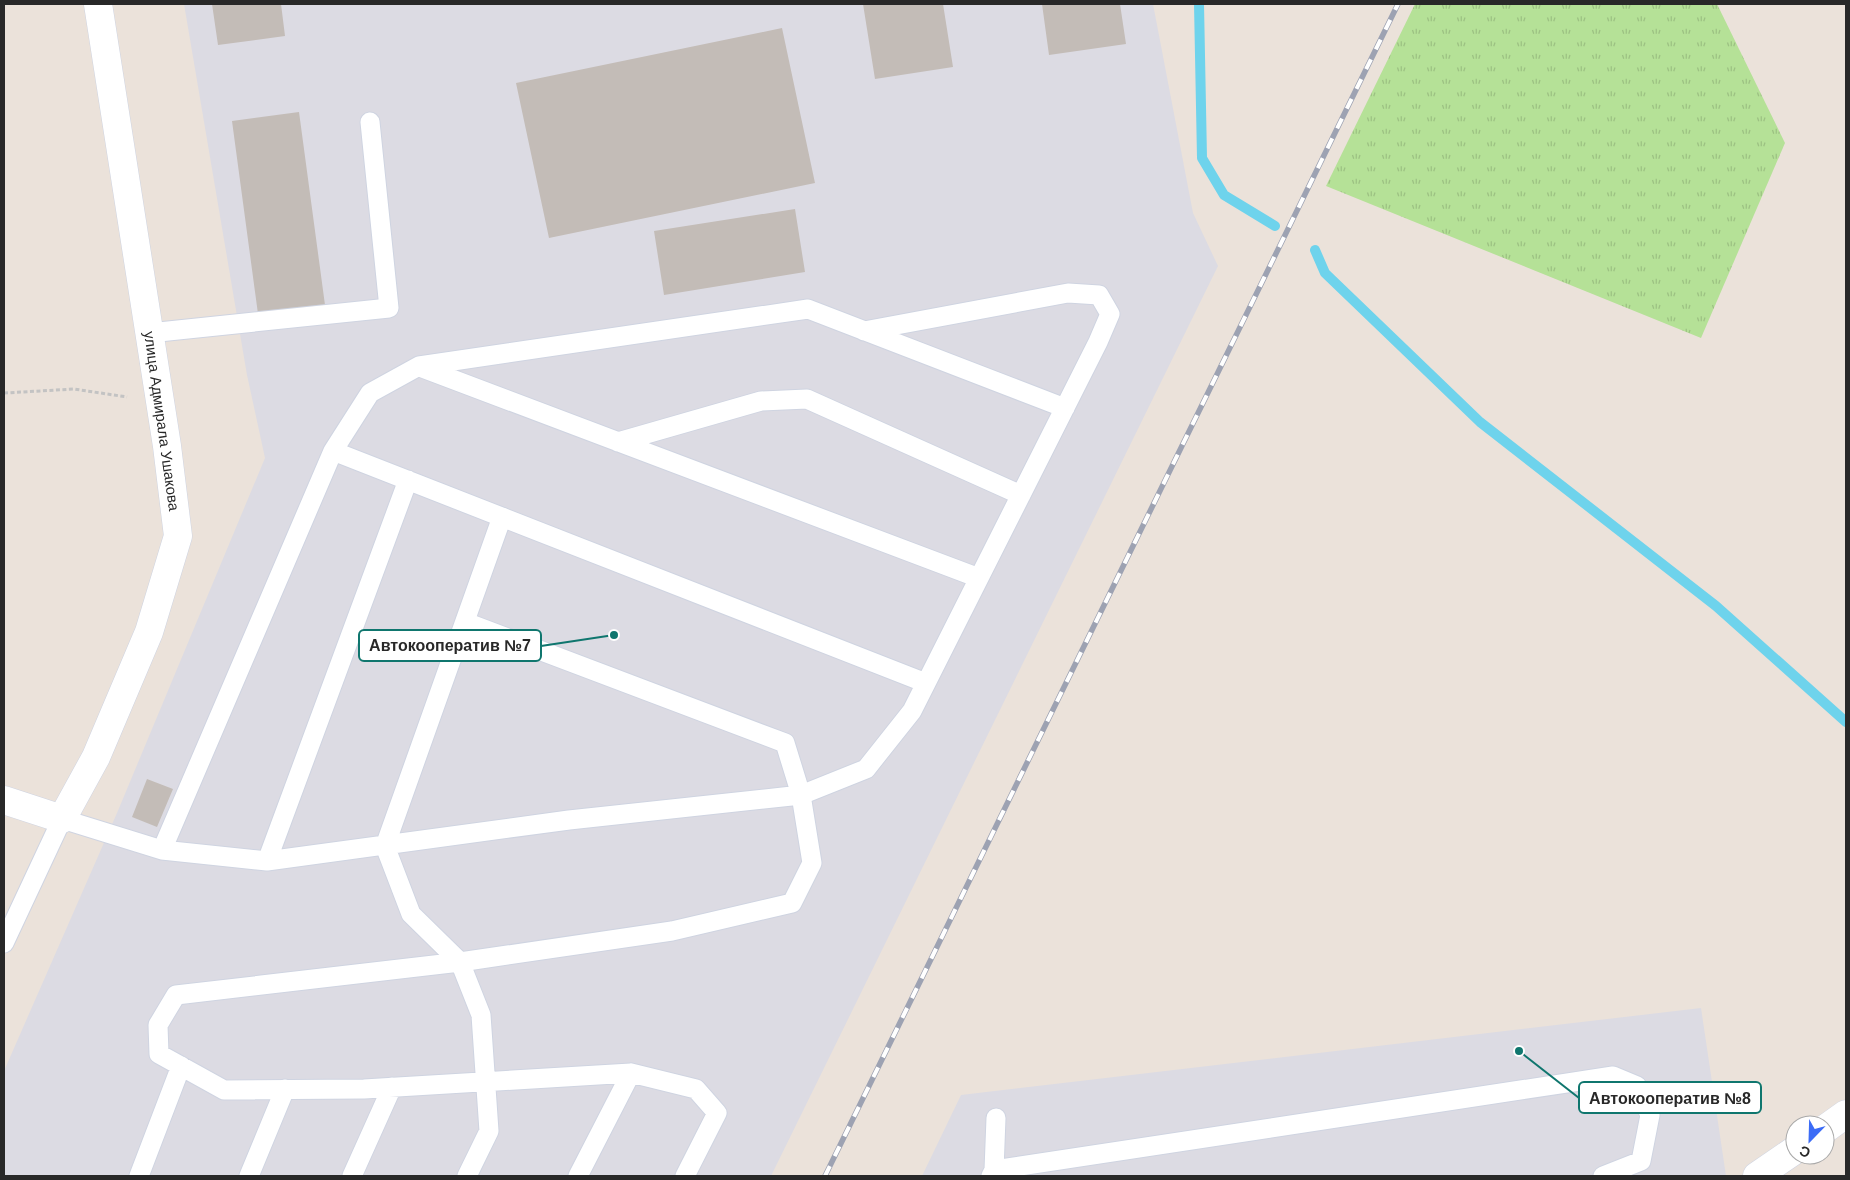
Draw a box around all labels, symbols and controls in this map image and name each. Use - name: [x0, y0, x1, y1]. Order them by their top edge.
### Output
- street label: улица Адмирала Ушакова: [141, 330, 183, 513]
- callout: Автокооператив №7: [359, 630, 541, 661]
- text: Автокооператив №7: [369, 637, 531, 654]
- callout: Автокооператив №8: [1579, 1082, 1761, 1113]
- text: Автокооператив №8: [1589, 1090, 1751, 1107]
- north arrow: [1785, 1115, 1835, 1165]
- text: С: [1797, 1143, 1813, 1161]

